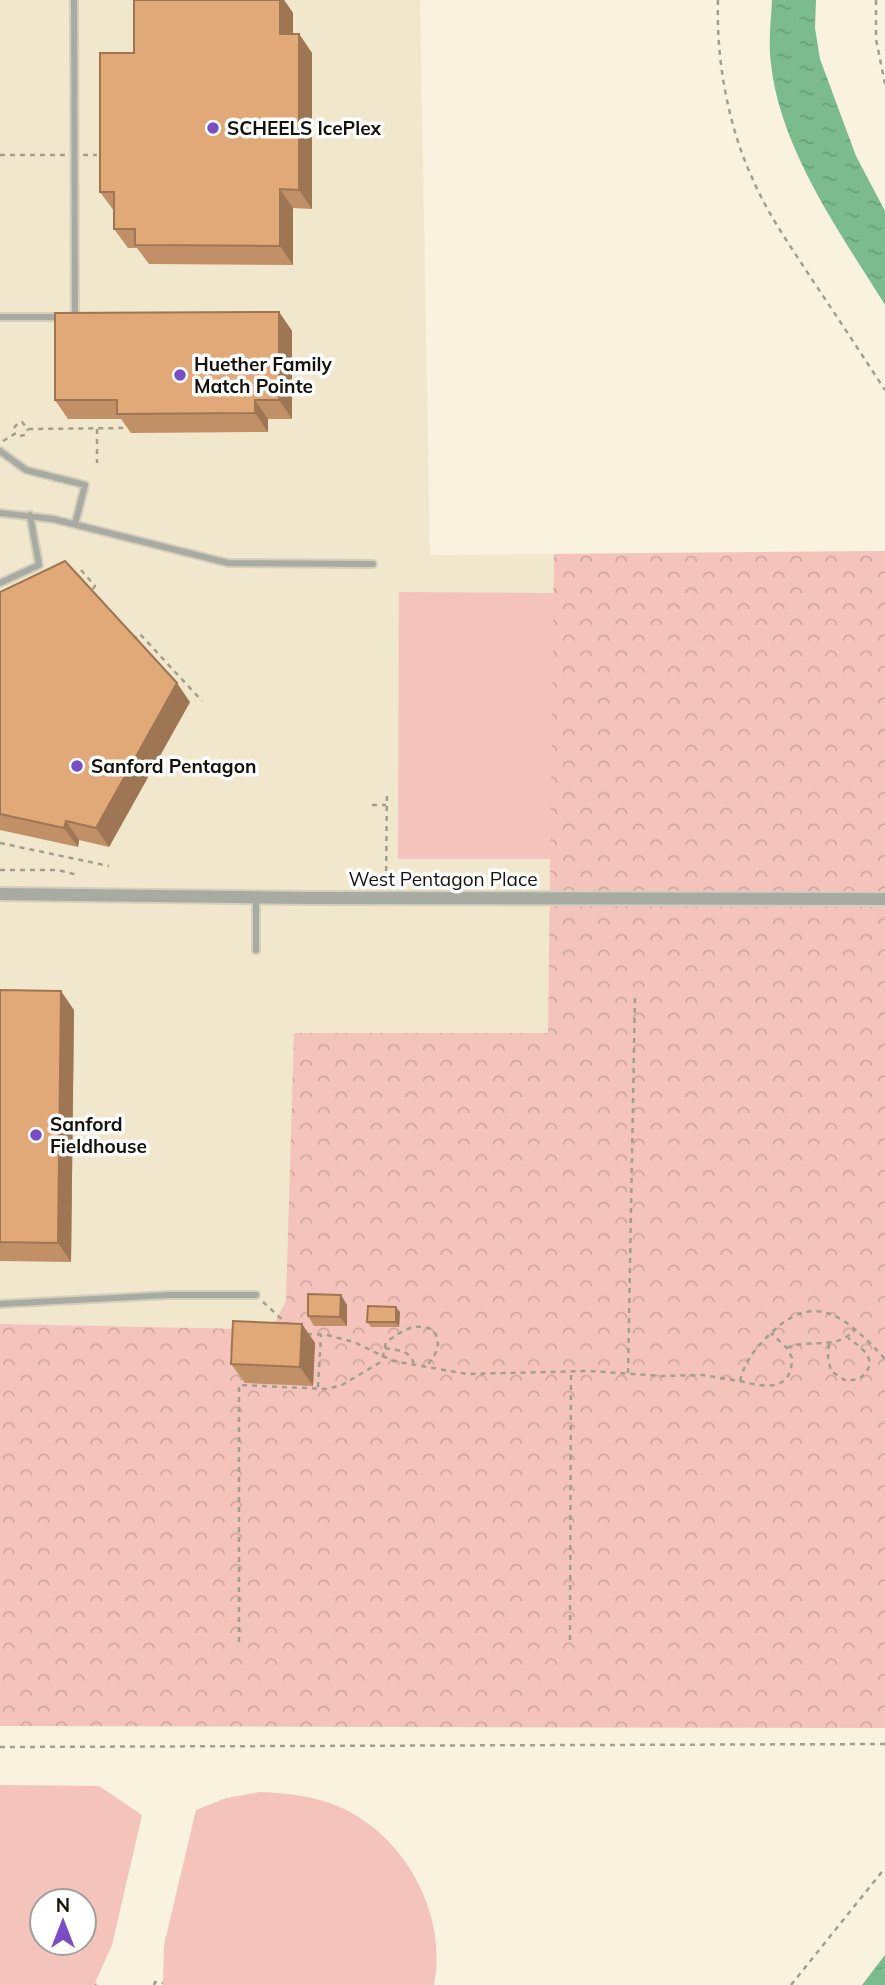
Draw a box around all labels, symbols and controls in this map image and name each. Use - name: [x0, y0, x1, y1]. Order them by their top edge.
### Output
- place label: SCHEELS IcePlex: [227, 116, 382, 140]
- marker: SCHEELS IcePlex: [205, 120, 221, 136]
- place label: Huether Family Match Pointe: [194, 352, 332, 398]
- marker: Huether Family Match Pointe: [172, 367, 188, 383]
- place label: Sanford Pentagon: [91, 754, 256, 778]
- marker: Sanford Pentagon: [69, 758, 85, 774]
- street label: West Pentagon Place: [349, 867, 538, 891]
- place label: Sanford Fieldhouse: [50, 1112, 147, 1158]
- marker: Sanford Fieldhouse: [28, 1127, 44, 1143]
- north arrow: [28, 1887, 98, 1957]
- text: N: [56, 1893, 70, 1917]

